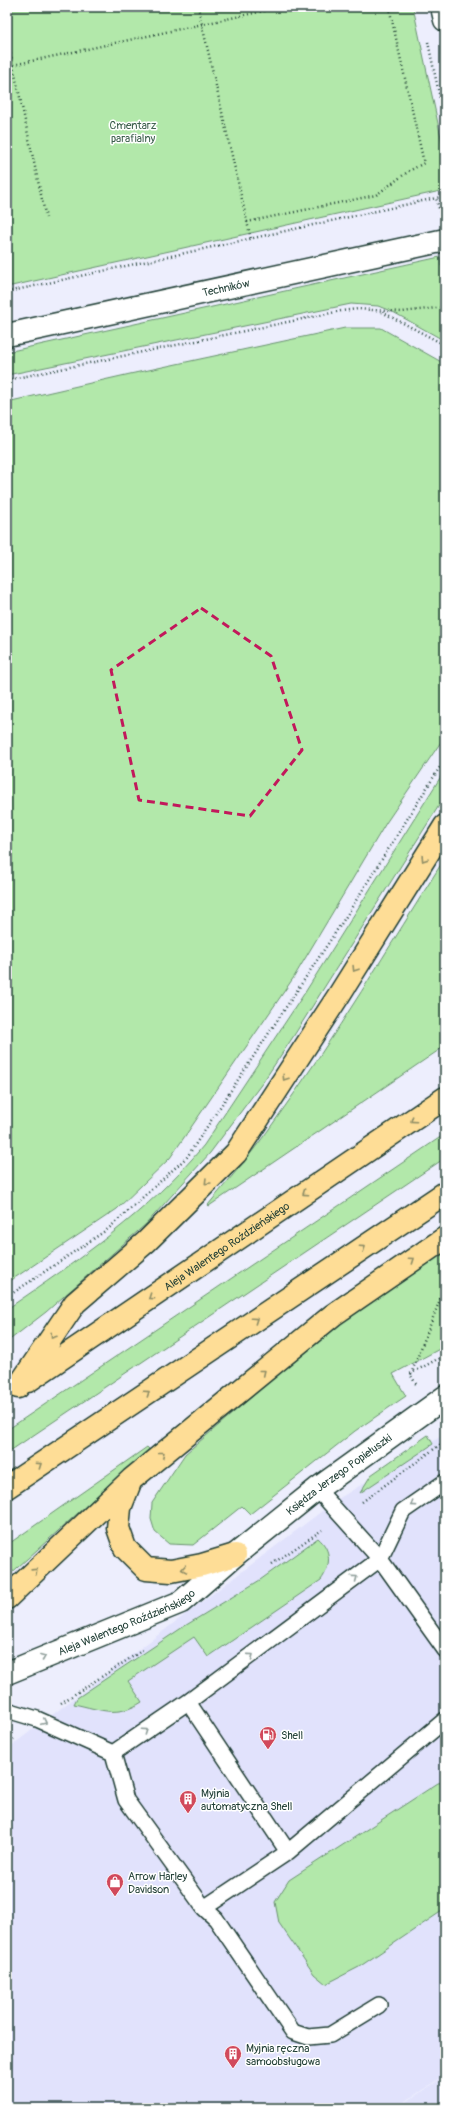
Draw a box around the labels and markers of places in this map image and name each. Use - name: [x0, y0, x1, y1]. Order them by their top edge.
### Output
- fuel station icon: Shell: [258, 1725, 278, 1750]
- place label: Shell: [281, 1729, 303, 1742]
- place label: Myjnia automatyczna Shell: [201, 1787, 292, 1813]
- building icon: Myjnia automatyczna Shell: [178, 1789, 198, 1814]
- place label: Arrow Harley Davidson: [128, 1870, 187, 1896]
- shop icon: Arrow Harley Davidson: [105, 1872, 125, 1897]
- place label: Myjnia ręczna samoobsługowa: [246, 2042, 320, 2068]
- building icon: Myjnia ręczna samoobsługowa: [223, 2044, 243, 2069]

